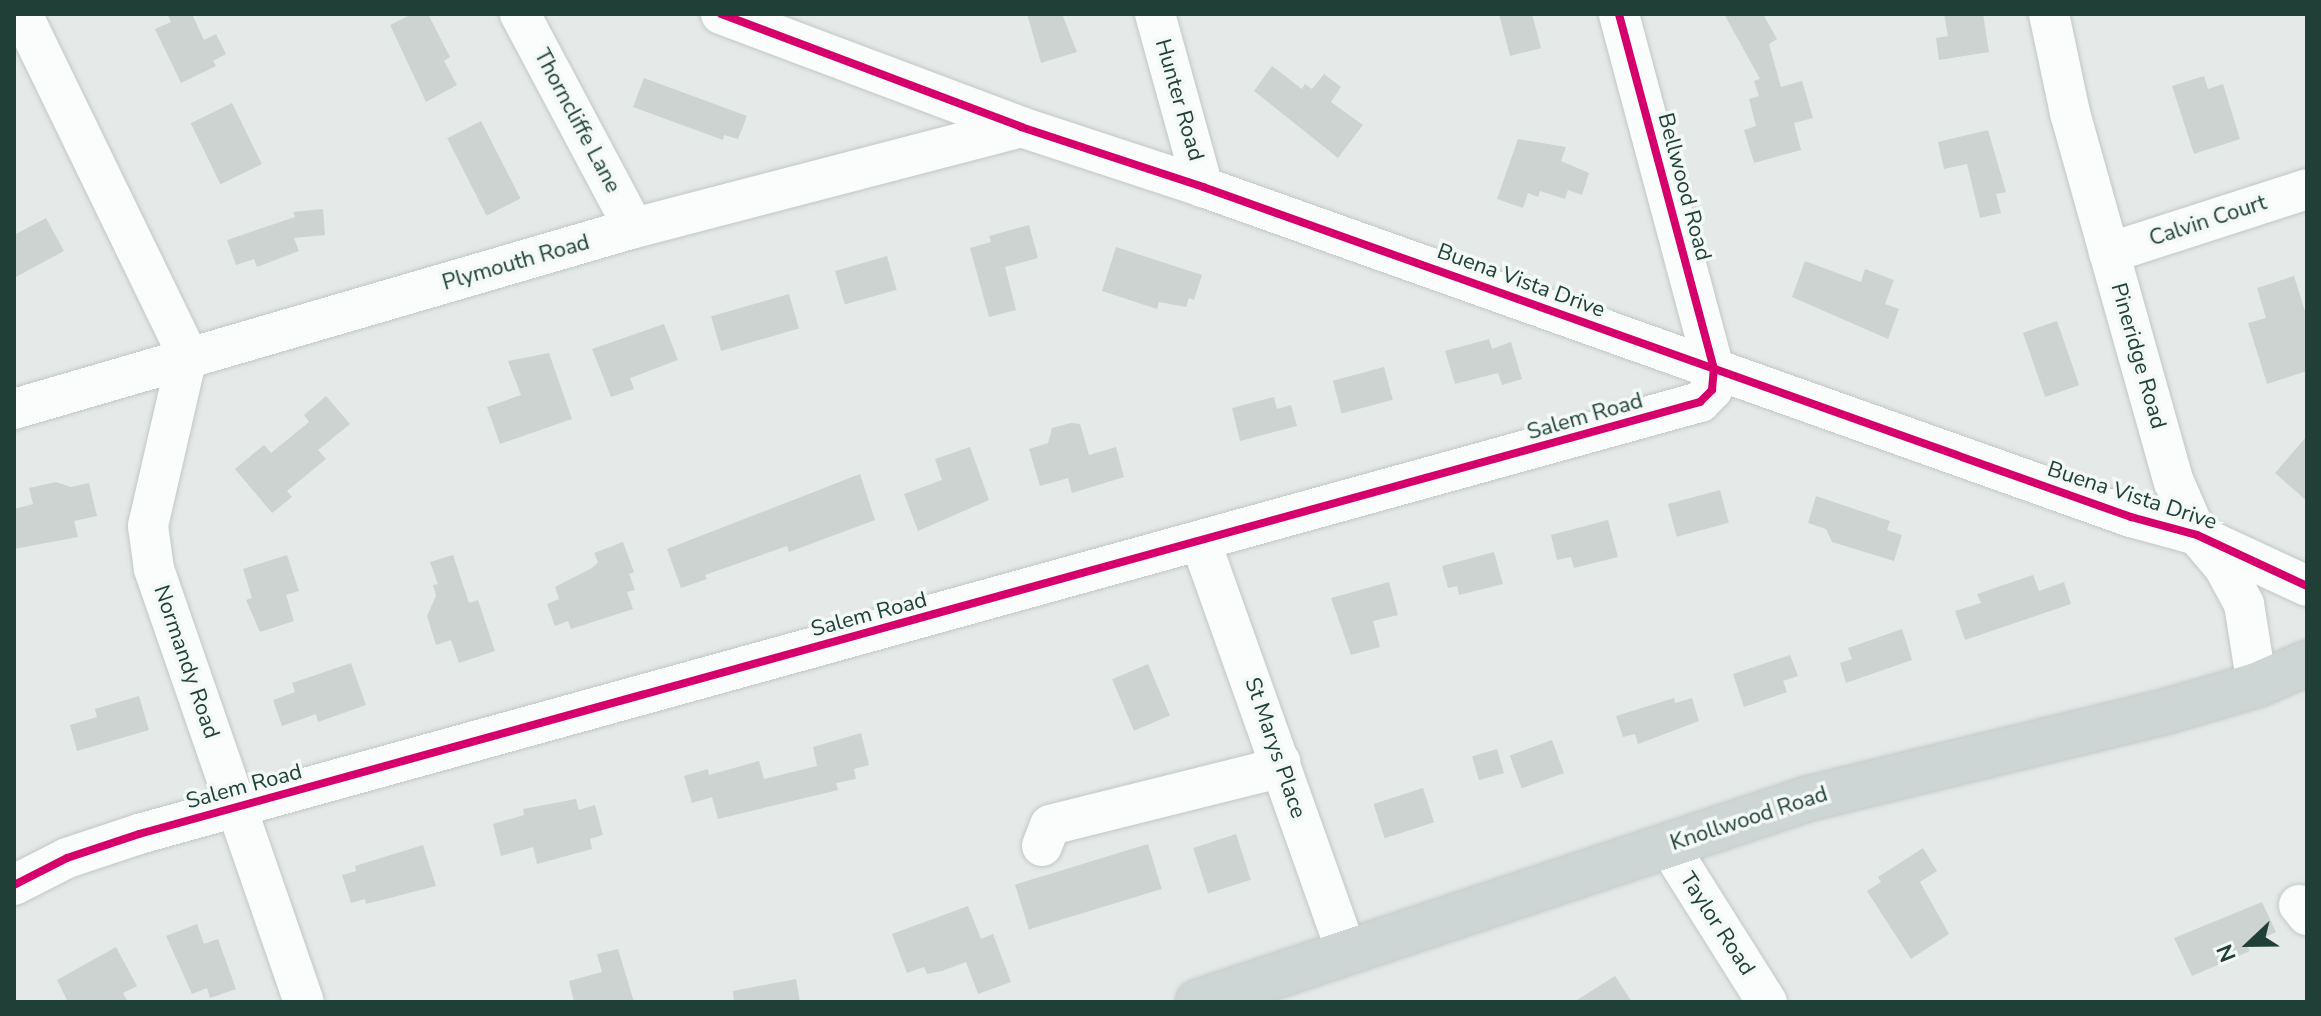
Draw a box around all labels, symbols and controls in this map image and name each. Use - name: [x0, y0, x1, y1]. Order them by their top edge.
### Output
- street label: Hunter Road: [1149, 36, 1209, 164]
- street label: Thorncliffe Lane: [528, 44, 626, 198]
- street label: Bellwood Road: [1652, 110, 1716, 264]
- street label: Calvin Court: [2146, 190, 2270, 252]
- street label: Plymouth Road: [439, 229, 593, 297]
- street label: Buena Vista Drive: [1433, 238, 1609, 324]
- street label: Pineridge Road: [2105, 280, 2171, 432]
- street label: Salem Road: [1524, 388, 1646, 446]
- street label: Buena Vista Drive: [2044, 456, 2220, 536]
- street label: Normandy Road: [147, 582, 225, 742]
- street label: Salem Road: [808, 587, 930, 643]
- street label: St Marys Place: [1239, 674, 1311, 822]
- street label: Salem Road: [183, 759, 305, 815]
- street label: Knollwood Road: [1667, 781, 1831, 857]
- street label: Taylor Road: [1674, 867, 1760, 981]
- north arrow: [2209, 904, 2289, 984]
- text: N: [2210, 940, 2244, 966]

